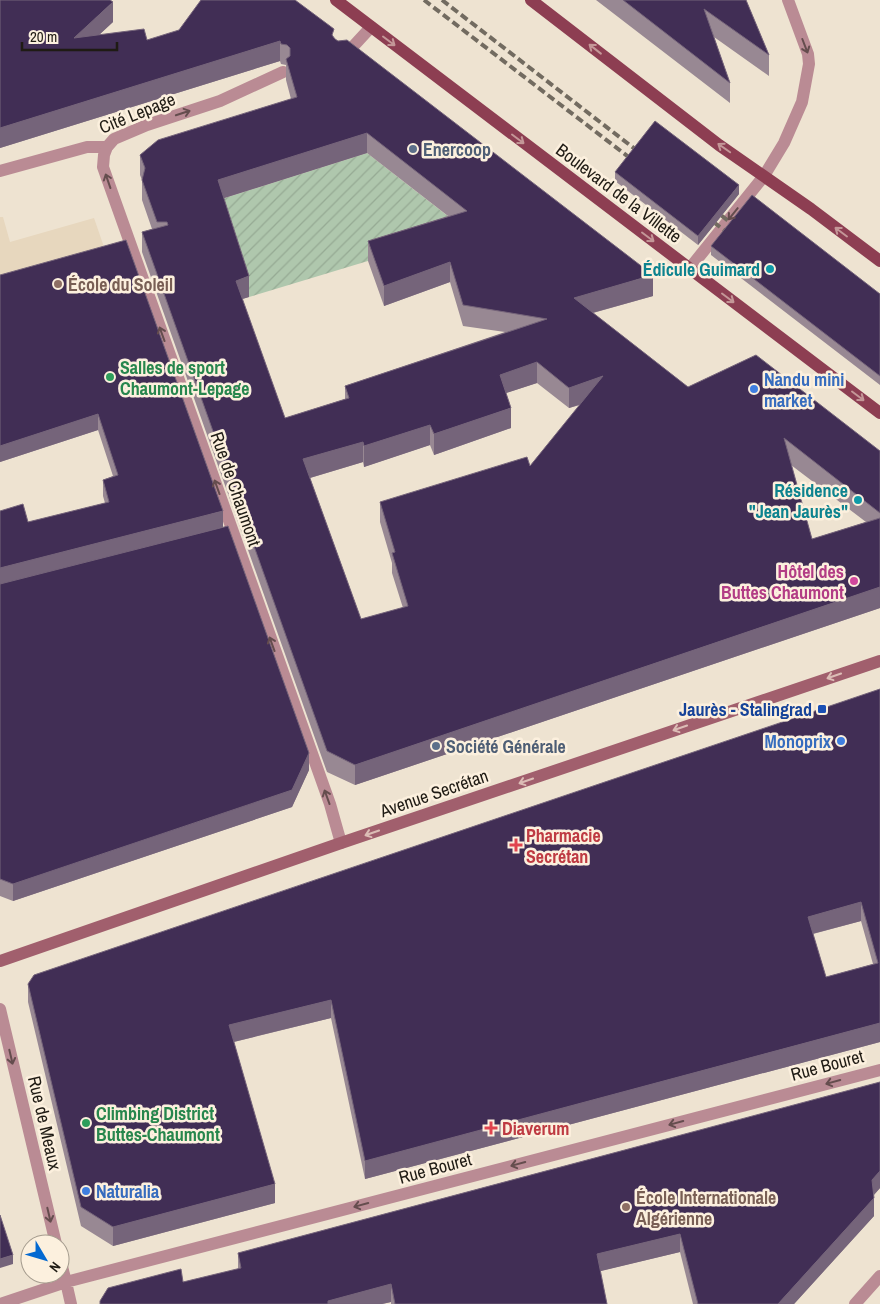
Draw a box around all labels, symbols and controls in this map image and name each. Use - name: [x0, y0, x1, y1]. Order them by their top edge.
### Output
- scale bar: [22, 20, 118, 52]
- text: 20 m: [30, 26, 57, 47]
- one-way arrow: [382, 35, 395, 46]
- one-way arrow: [801, 37, 810, 53]
- one-way arrow: [589, 44, 602, 55]
- street label: Cité Lepage: [95, 86, 179, 140]
- one-way arrow: [174, 108, 190, 118]
- one-way arrow: [511, 133, 524, 144]
- place label: Enercoop: [423, 137, 491, 162]
- street label: Boulevard de la Villette: [551, 137, 687, 249]
- marker: Enercoop: [407, 143, 419, 155]
- one-way arrow: [717, 143, 731, 153]
- one-way arrow: [103, 173, 112, 189]
- one-way arrow: [728, 207, 739, 220]
- one-way arrow: [834, 227, 848, 237]
- one-way arrow: [641, 231, 654, 242]
- place label: Édicule Guimard: [643, 257, 760, 282]
- marker: Édicule Guimard: [764, 263, 776, 275]
- place label: École du Soleil: [68, 272, 173, 297]
- marker: École du Soleil: [52, 278, 64, 290]
- one-way arrow: [722, 292, 735, 303]
- one-way arrow: [157, 326, 166, 342]
- place label: Salles de sport Chaumont-Lepage: [120, 355, 250, 401]
- place label: Nandu mini market: [764, 367, 844, 413]
- marker: Salles de sport Chaumont-Lepage: [104, 371, 116, 383]
- marker: Nandu mini market: [748, 383, 760, 395]
- one-way arrow: [851, 391, 864, 402]
- street label: Rue de Chaumont: [205, 428, 267, 550]
- place label: Résidence "Jean Jaurès": [749, 478, 848, 524]
- one-way arrow: [212, 480, 221, 495]
- marker: Résidence "Jean Jaurès": [852, 494, 864, 506]
- place label: Hôtel des Buttes Chaumont: [721, 559, 844, 605]
- marker: Hôtel des Buttes Chaumont: [848, 575, 860, 587]
- one-way arrow: [267, 636, 277, 652]
- one-way arrow: [826, 672, 842, 681]
- place label: Jaurès - Stalingrad: [679, 697, 812, 722]
- marker: Jaurès - Stalingrad: [816, 703, 828, 715]
- one-way arrow: [672, 724, 688, 734]
- place label: Monoprix: [765, 729, 832, 754]
- place label: Société Générale: [446, 734, 566, 759]
- marker: Monoprix: [835, 735, 847, 747]
- marker: Société Générale: [430, 740, 442, 752]
- street label: Avenue Secrétan: [376, 763, 491, 824]
- one-way arrow: [518, 776, 534, 786]
- one-way arrow: [322, 789, 331, 805]
- place label: Pharmacie Secrétan: [526, 823, 601, 869]
- one-way arrow: [365, 829, 380, 838]
- marker: Pharmacie Secrétan: [510, 839, 522, 851]
- street label: Rue Bouret: [788, 1043, 866, 1087]
- one-way arrow: [7, 1048, 16, 1064]
- street label: Rue de Meaux: [22, 1073, 68, 1173]
- one-way arrow: [825, 1078, 841, 1087]
- place label: Climbing District Buttes-Chaumont: [96, 1101, 220, 1147]
- place label: Diaverum: [502, 1116, 569, 1141]
- marker: Climbing District Buttes-Chaumont: [80, 1117, 92, 1129]
- one-way arrow: [668, 1119, 684, 1128]
- marker: Diaverum: [484, 1121, 498, 1135]
- street label: Rue Bouret: [396, 1146, 474, 1190]
- one-way arrow: [511, 1160, 527, 1169]
- place label: Naturalia: [96, 1179, 160, 1204]
- marker: Naturalia: [80, 1185, 92, 1197]
- place label: École Internationale Algérienne: [636, 1185, 776, 1231]
- one-way arrow: [354, 1201, 370, 1210]
- marker: École Internationale Algérienne: [620, 1201, 632, 1213]
- one-way arrow: [45, 1206, 54, 1222]
- north arrow: [20, 1234, 70, 1284]
- text: N: [46, 1258, 65, 1276]

